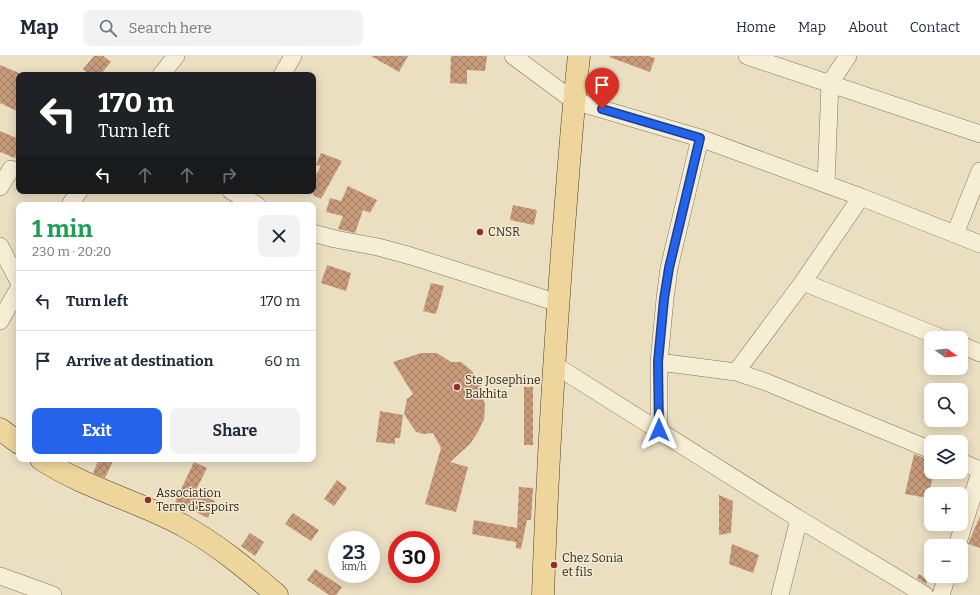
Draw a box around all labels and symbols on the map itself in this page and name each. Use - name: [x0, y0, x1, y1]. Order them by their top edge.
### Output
- pin: [585, 68, 619, 109]
- place label: CNSR: [488, 225, 520, 239]
- marker: CNSR: [475, 227, 485, 237]
- north arrow: [924, 331, 968, 375]
- place label: Ste Josephine Bakhita: [465, 373, 541, 401]
- marker: Ste Josephine Bakhita: [452, 382, 462, 392]
- position arrow: [638, 409, 680, 451]
- place label: Association Terre d'Espoirs: [156, 486, 240, 514]
- marker: Association Terre d'Espoirs: [143, 495, 153, 505]
- speed limit sign: 30: [388, 531, 440, 583]
- place label: Chez Sonia et fils: [562, 551, 624, 579]
- marker: Chez Sonia et fils: [549, 560, 559, 570]

